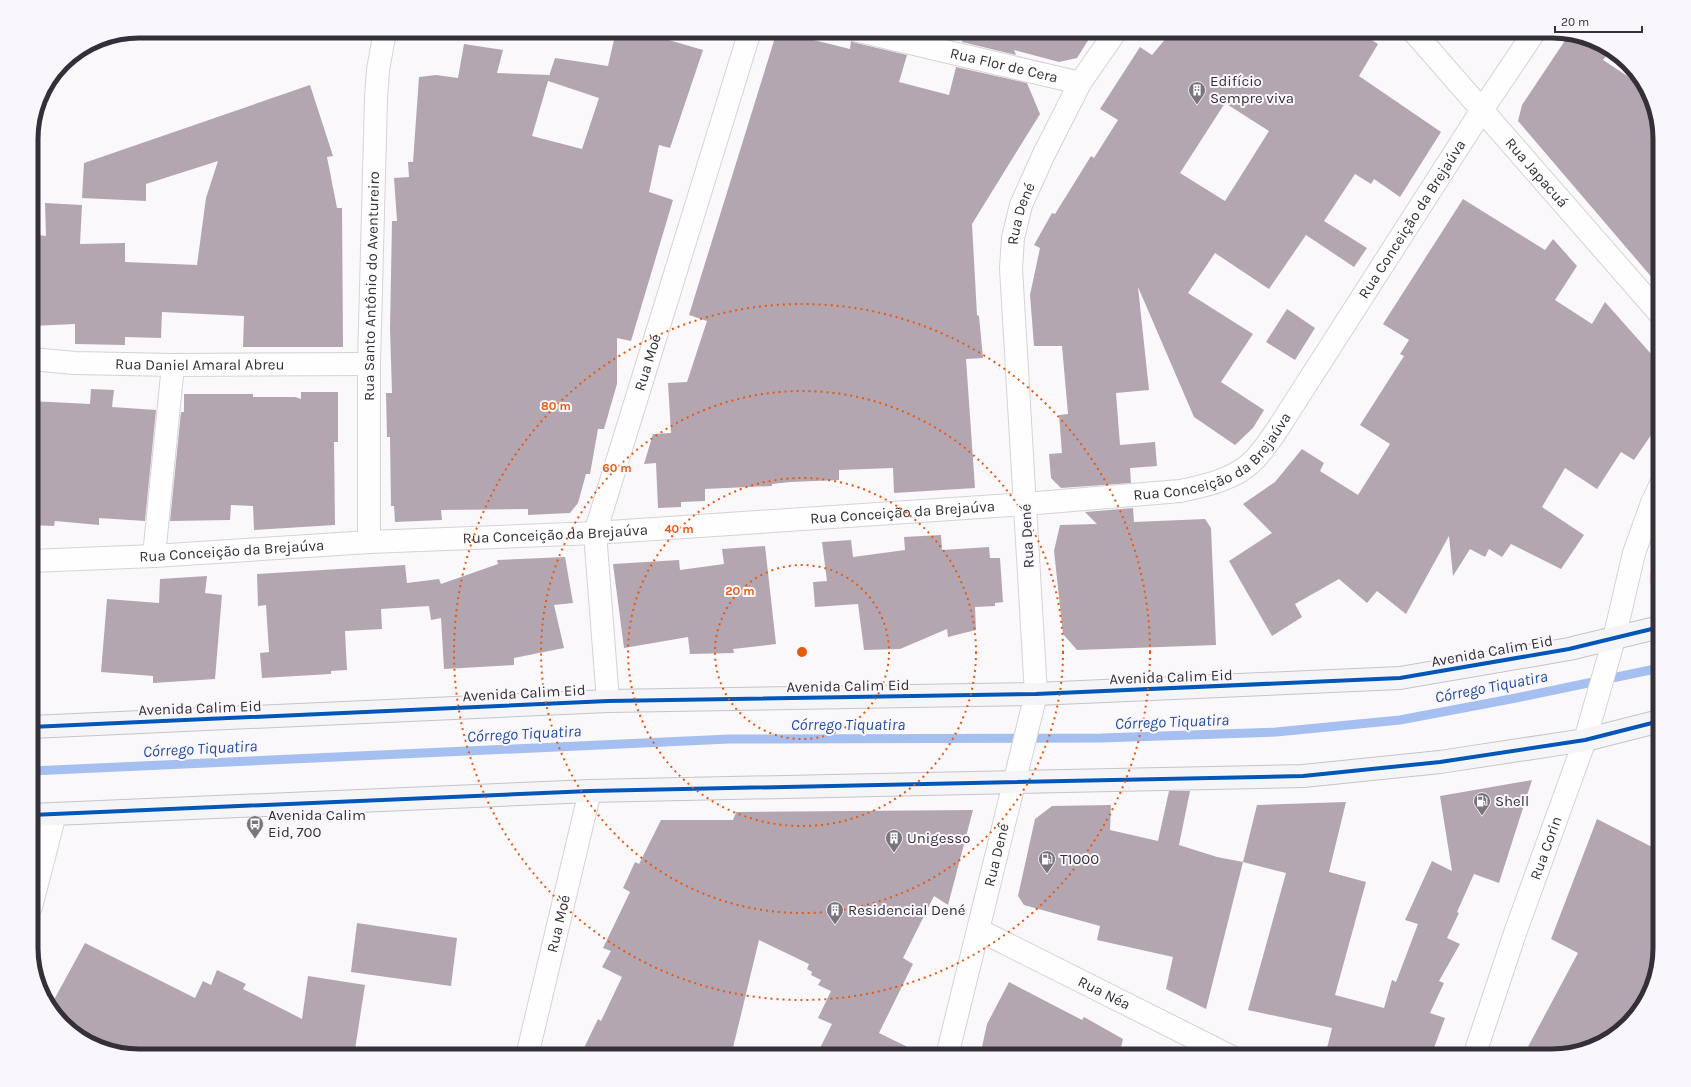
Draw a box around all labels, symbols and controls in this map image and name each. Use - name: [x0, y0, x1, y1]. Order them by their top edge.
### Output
- scale bar: [1555, 8, 1642, 34]
- text: 20 m: [1561, 15, 1589, 29]
- street label: Rua Flor de Cera: [948, 44, 1060, 87]
- place label: Edifício Sempre viva: [1210, 72, 1294, 107]
- building icon: Edifício Sempre viva: [1187, 80, 1207, 105]
- street label: Rua Japacuá: [1501, 134, 1572, 211]
- street label: Rua Conceição da Brejaúva: [1355, 136, 1470, 302]
- street label: Rua Santo Antônio do Aventureiro: [360, 171, 383, 401]
- street label: Rua Dené: [1004, 180, 1039, 245]
- street label: Rua Moé: [630, 332, 665, 393]
- street label: Rua Daniel Amaral Abreu: [115, 355, 285, 374]
- text: 80 m: [541, 399, 571, 413]
- street label: Rua Conceição da Brejaúva: [1132, 409, 1295, 504]
- text: 60 m: [602, 461, 632, 475]
- street label: Rua Conceição da Brejaúva: [809, 497, 996, 527]
- street label: Rua Dené: [1016, 503, 1038, 569]
- street label: Rua Conceição da Brejaúva: [462, 520, 648, 547]
- text: 40 m: [664, 522, 694, 536]
- street label: Rua Conceição da Brejaúva: [139, 536, 325, 566]
- text: 20 m: [725, 584, 755, 598]
- street label: Avenida Calim Eid: [1430, 631, 1554, 671]
- centre of rings: [795, 645, 809, 659]
- street label: Avenida Calim Eid: [1109, 666, 1233, 688]
- water label: Córrego Tiquatira: [1433, 666, 1549, 707]
- street label: Avenida Calim Eid: [786, 676, 910, 696]
- street label: Avenida Calim Eid: [462, 681, 586, 705]
- street label: Avenida Calim Eid: [138, 697, 262, 719]
- water label: Córrego Tiquatira: [1114, 710, 1230, 733]
- water label: Córrego Tiquatira: [791, 715, 905, 734]
- water label: Córrego Tiquatira: [466, 721, 582, 746]
- water label: Córrego Tiquatira: [142, 736, 258, 761]
- fuel station icon: Shell: [1472, 791, 1492, 816]
- place label: Shell: [1495, 792, 1529, 810]
- place label: Avenida Calim Eid, 700: [268, 806, 366, 841]
- bus stop icon: Avenida Calim Eid, 700: [245, 814, 265, 839]
- street label: Rua Corin: [1526, 814, 1566, 882]
- street label: Rua Dené: [980, 822, 1013, 888]
- building icon: Unigesso: [884, 828, 904, 853]
- place label: Unigesso: [907, 829, 970, 847]
- fuel station icon: T1000: [1037, 849, 1057, 874]
- place label: T1000: [1060, 850, 1099, 868]
- street label: Rua Moé: [543, 893, 574, 954]
- building icon: Residencial Dené: [825, 900, 845, 925]
- place label: Residencial Dené: [848, 901, 965, 919]
- street label: Rua Néa: [1075, 972, 1133, 1013]

